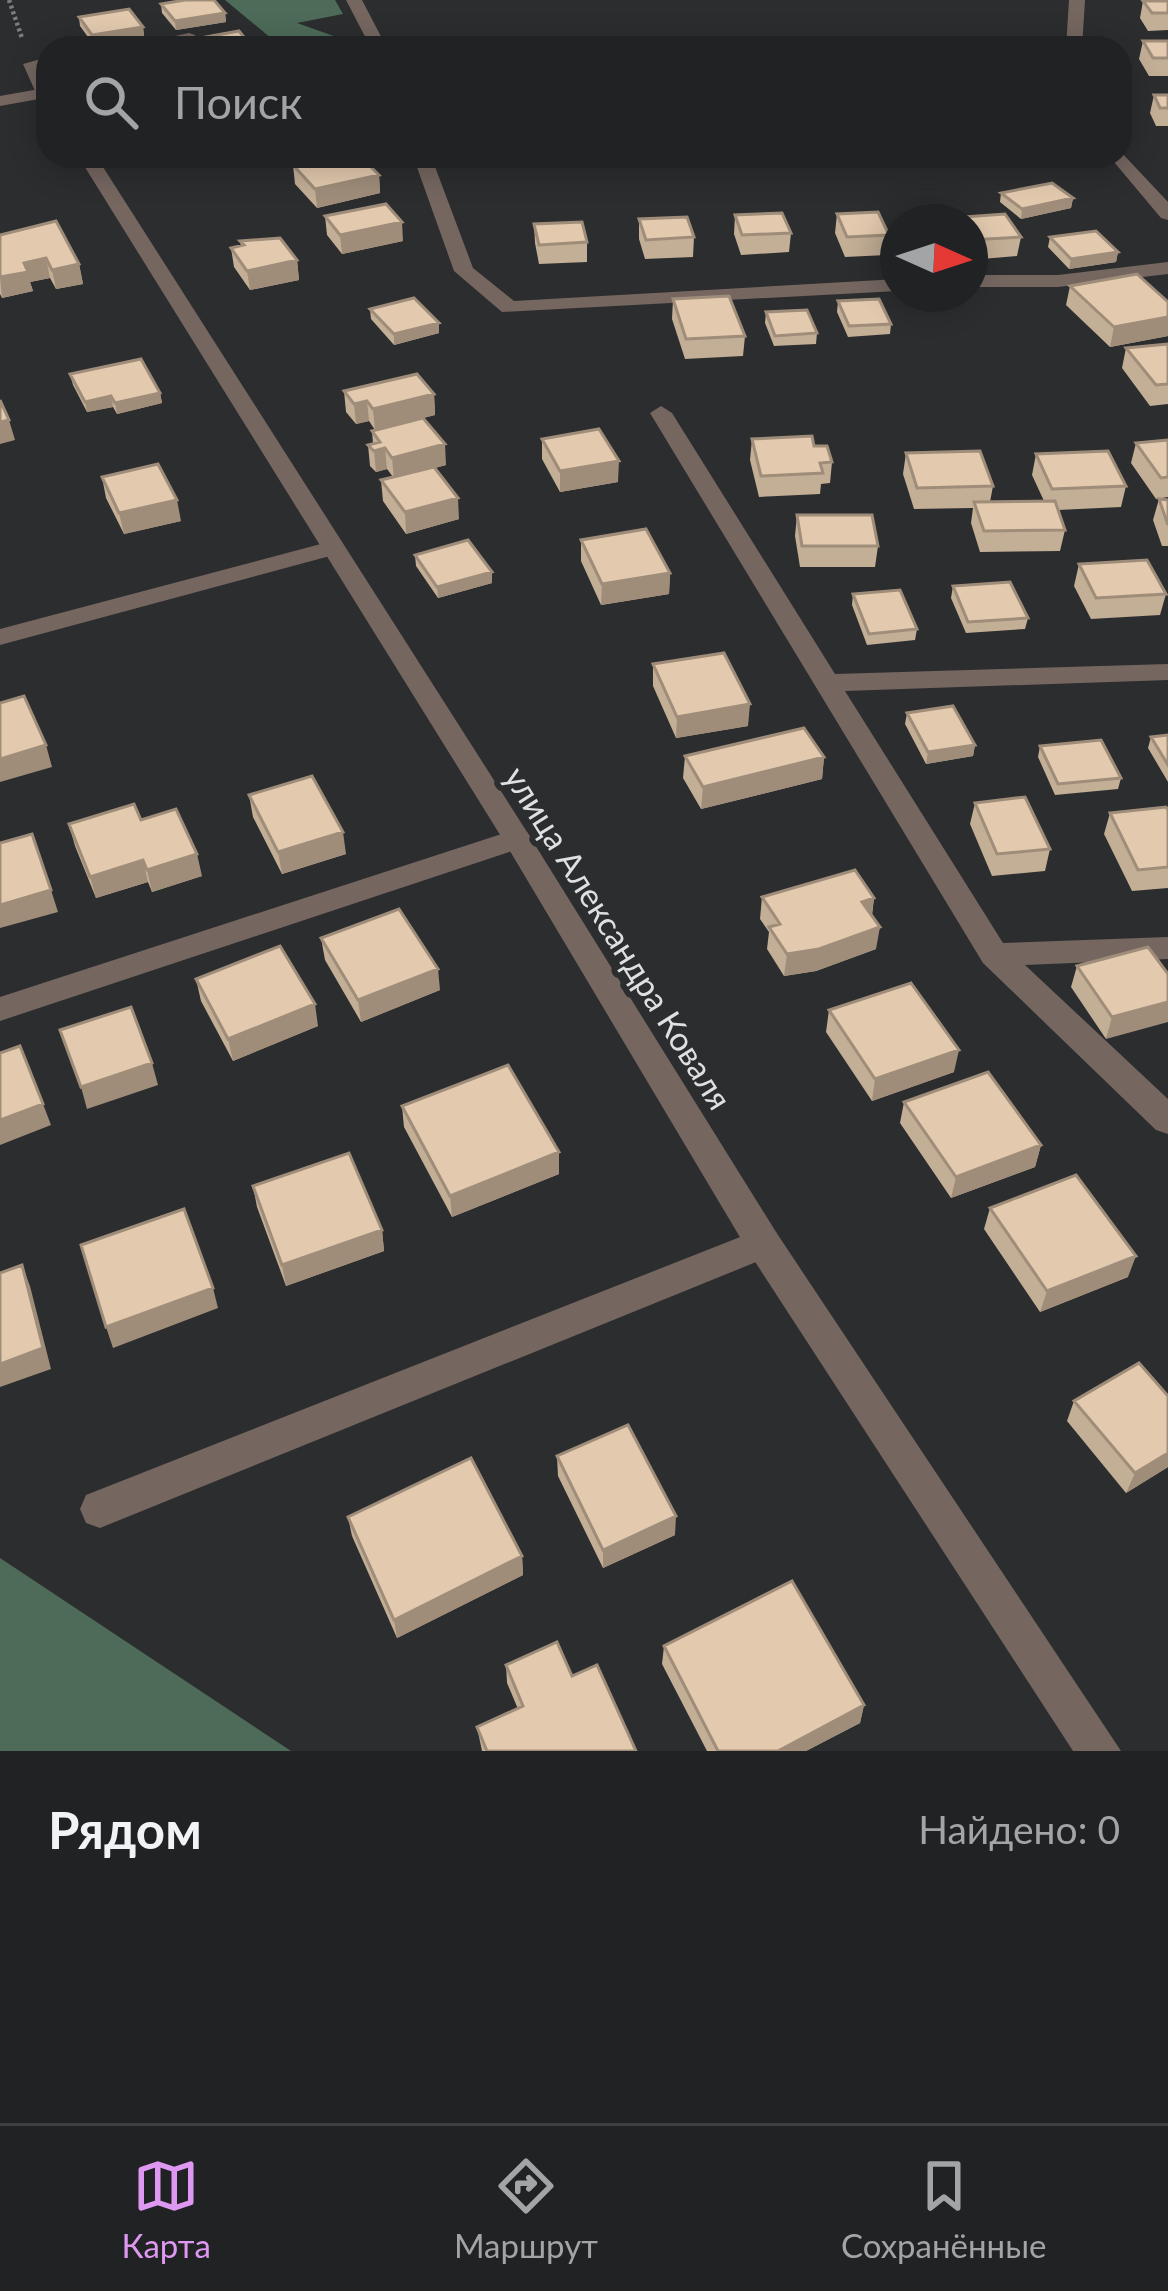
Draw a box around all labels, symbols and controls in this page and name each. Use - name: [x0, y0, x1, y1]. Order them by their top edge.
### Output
- search box: [36, 36, 1132, 168]
- icon: search: [78, 69, 144, 135]
- text: Поиск: [174, 75, 303, 129]
- north arrow: [880, 204, 988, 312]
- street label: улица Александра Коваля: [497, 759, 741, 1116]
- text: Рядом: [48, 1799, 202, 1860]
- text: Найдено: 0: [918, 1806, 1120, 1852]
- tab: Карта: [122, 2153, 211, 2265]
- tab: Маршрут: [454, 2153, 598, 2265]
- tab: Сохранённые: [841, 2153, 1046, 2265]

